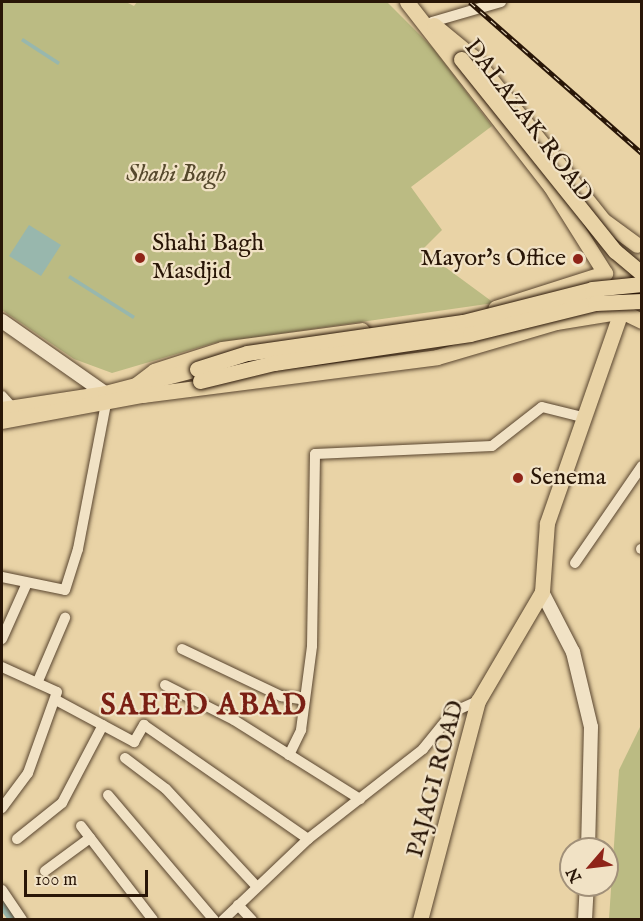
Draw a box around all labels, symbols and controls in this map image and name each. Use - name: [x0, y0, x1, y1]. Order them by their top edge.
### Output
- street label: DALAZAK ROAD: [457, 34, 599, 208]
- park label: Shahi Bagh: [126, 161, 226, 189]
- place label: Shahi Bagh Masdjid: [152, 230, 264, 286]
- place label: Mayor's Office: [420, 245, 566, 273]
- marker: Shahi Bagh Masdjid: [133, 251, 147, 265]
- marker: Mayor's Office: [571, 252, 585, 266]
- place label: Senema: [530, 464, 606, 492]
- marker: Senema: [511, 471, 525, 485]
- district label: SAEED ABAD: [100, 688, 308, 724]
- street label: PAJAGI ROAD: [401, 697, 471, 861]
- north arrow: [559, 837, 619, 897]
- scale bar: [27, 858, 152, 896]
- text: N: [563, 864, 587, 885]
- text: 100 m: [35, 869, 77, 892]

